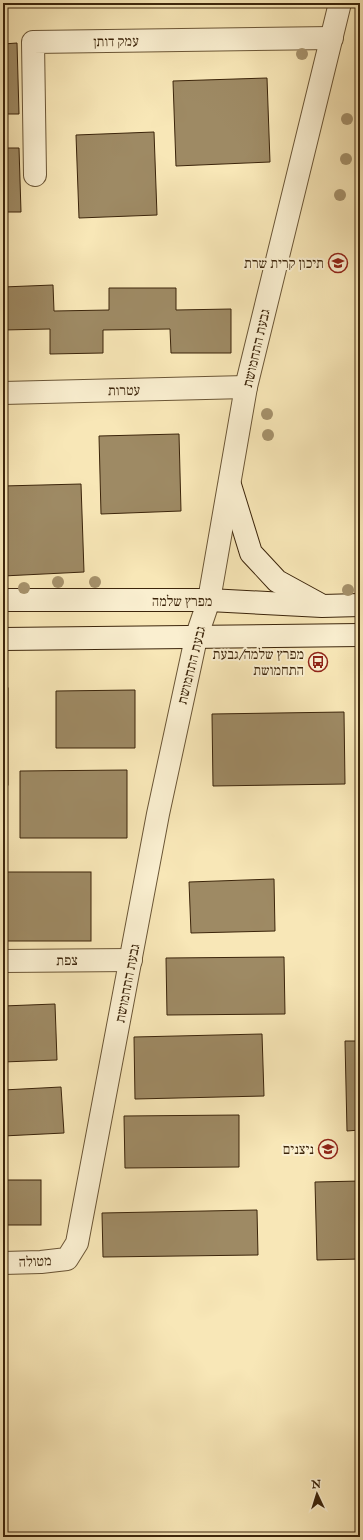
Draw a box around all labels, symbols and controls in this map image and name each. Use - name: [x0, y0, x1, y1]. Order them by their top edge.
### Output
- street label: עמק דותן: [93, 33, 139, 51]
- school or university icon: תיכון קרית שרת: [327, 252, 349, 274]
- place label: תיכון קרית שרת: [244, 255, 324, 273]
- street label: גבעת התחמושת: [239, 307, 275, 389]
- street label: עטרות: [108, 382, 141, 400]
- street label: מפרץ שלמה: [152, 593, 212, 611]
- street label: גבעת התחמושת: [174, 624, 210, 706]
- place label: מפרץ שלמה/גבעת התחמושת: [213, 646, 304, 680]
- bus stop icon: מפרץ שלמה/גבעת התחמושת: [307, 651, 329, 673]
- street label: גבעת התחמושת: [112, 942, 144, 1024]
- street label: צפת: [56, 952, 78, 970]
- school or university icon: ניצנים: [317, 1138, 339, 1160]
- place label: ניצנים: [283, 1141, 314, 1159]
- street label: מטולה: [18, 1252, 52, 1272]
- north arrow: [297, 1474, 337, 1514]
- text: N: [310, 1478, 322, 1492]

